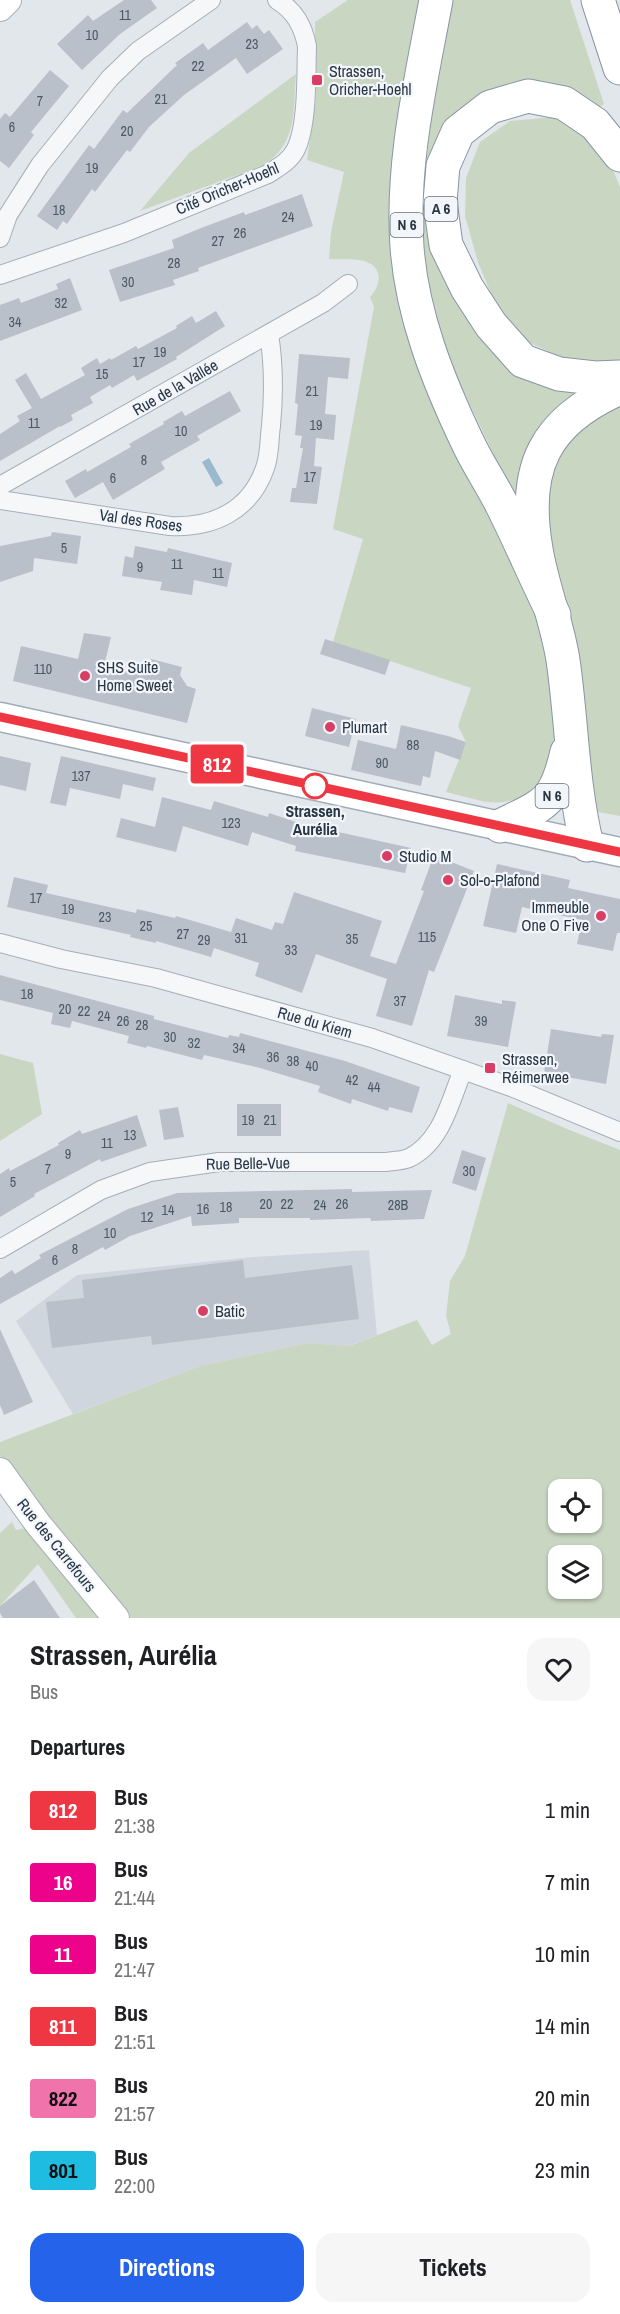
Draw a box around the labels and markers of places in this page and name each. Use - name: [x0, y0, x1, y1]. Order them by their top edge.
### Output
- place label: Strassen, Oricher-Hoehl: [329, 60, 411, 100]
- marker: Strassen, Oricher-Hoehl: [310, 73, 324, 87]
- place label: SHS Suite Home Sweet: [97, 656, 172, 696]
- marker: SHS Suite Home Sweet: [78, 669, 92, 683]
- place label: Plumart: [342, 716, 388, 738]
- marker: Plumart: [323, 720, 337, 734]
- marker: Strassen, Aurélia: [302, 773, 328, 799]
- place label: Strassen, Aurélia: [285, 800, 345, 840]
- place label: Studio M: [399, 845, 452, 867]
- marker: Studio M: [380, 849, 394, 863]
- place label: Sol-o-Plafond: [460, 869, 540, 891]
- marker: Sol-o-Plafond: [441, 873, 455, 887]
- place label: Immeuble One O Five: [521, 896, 589, 936]
- marker: Immeuble One O Five: [594, 909, 608, 923]
- place label: Strassen, Réimerwee: [502, 1048, 569, 1088]
- marker: Strassen, Réimerwee: [483, 1061, 497, 1075]
- place label: Batic: [215, 1300, 245, 1322]
- marker: Batic: [196, 1304, 210, 1318]

